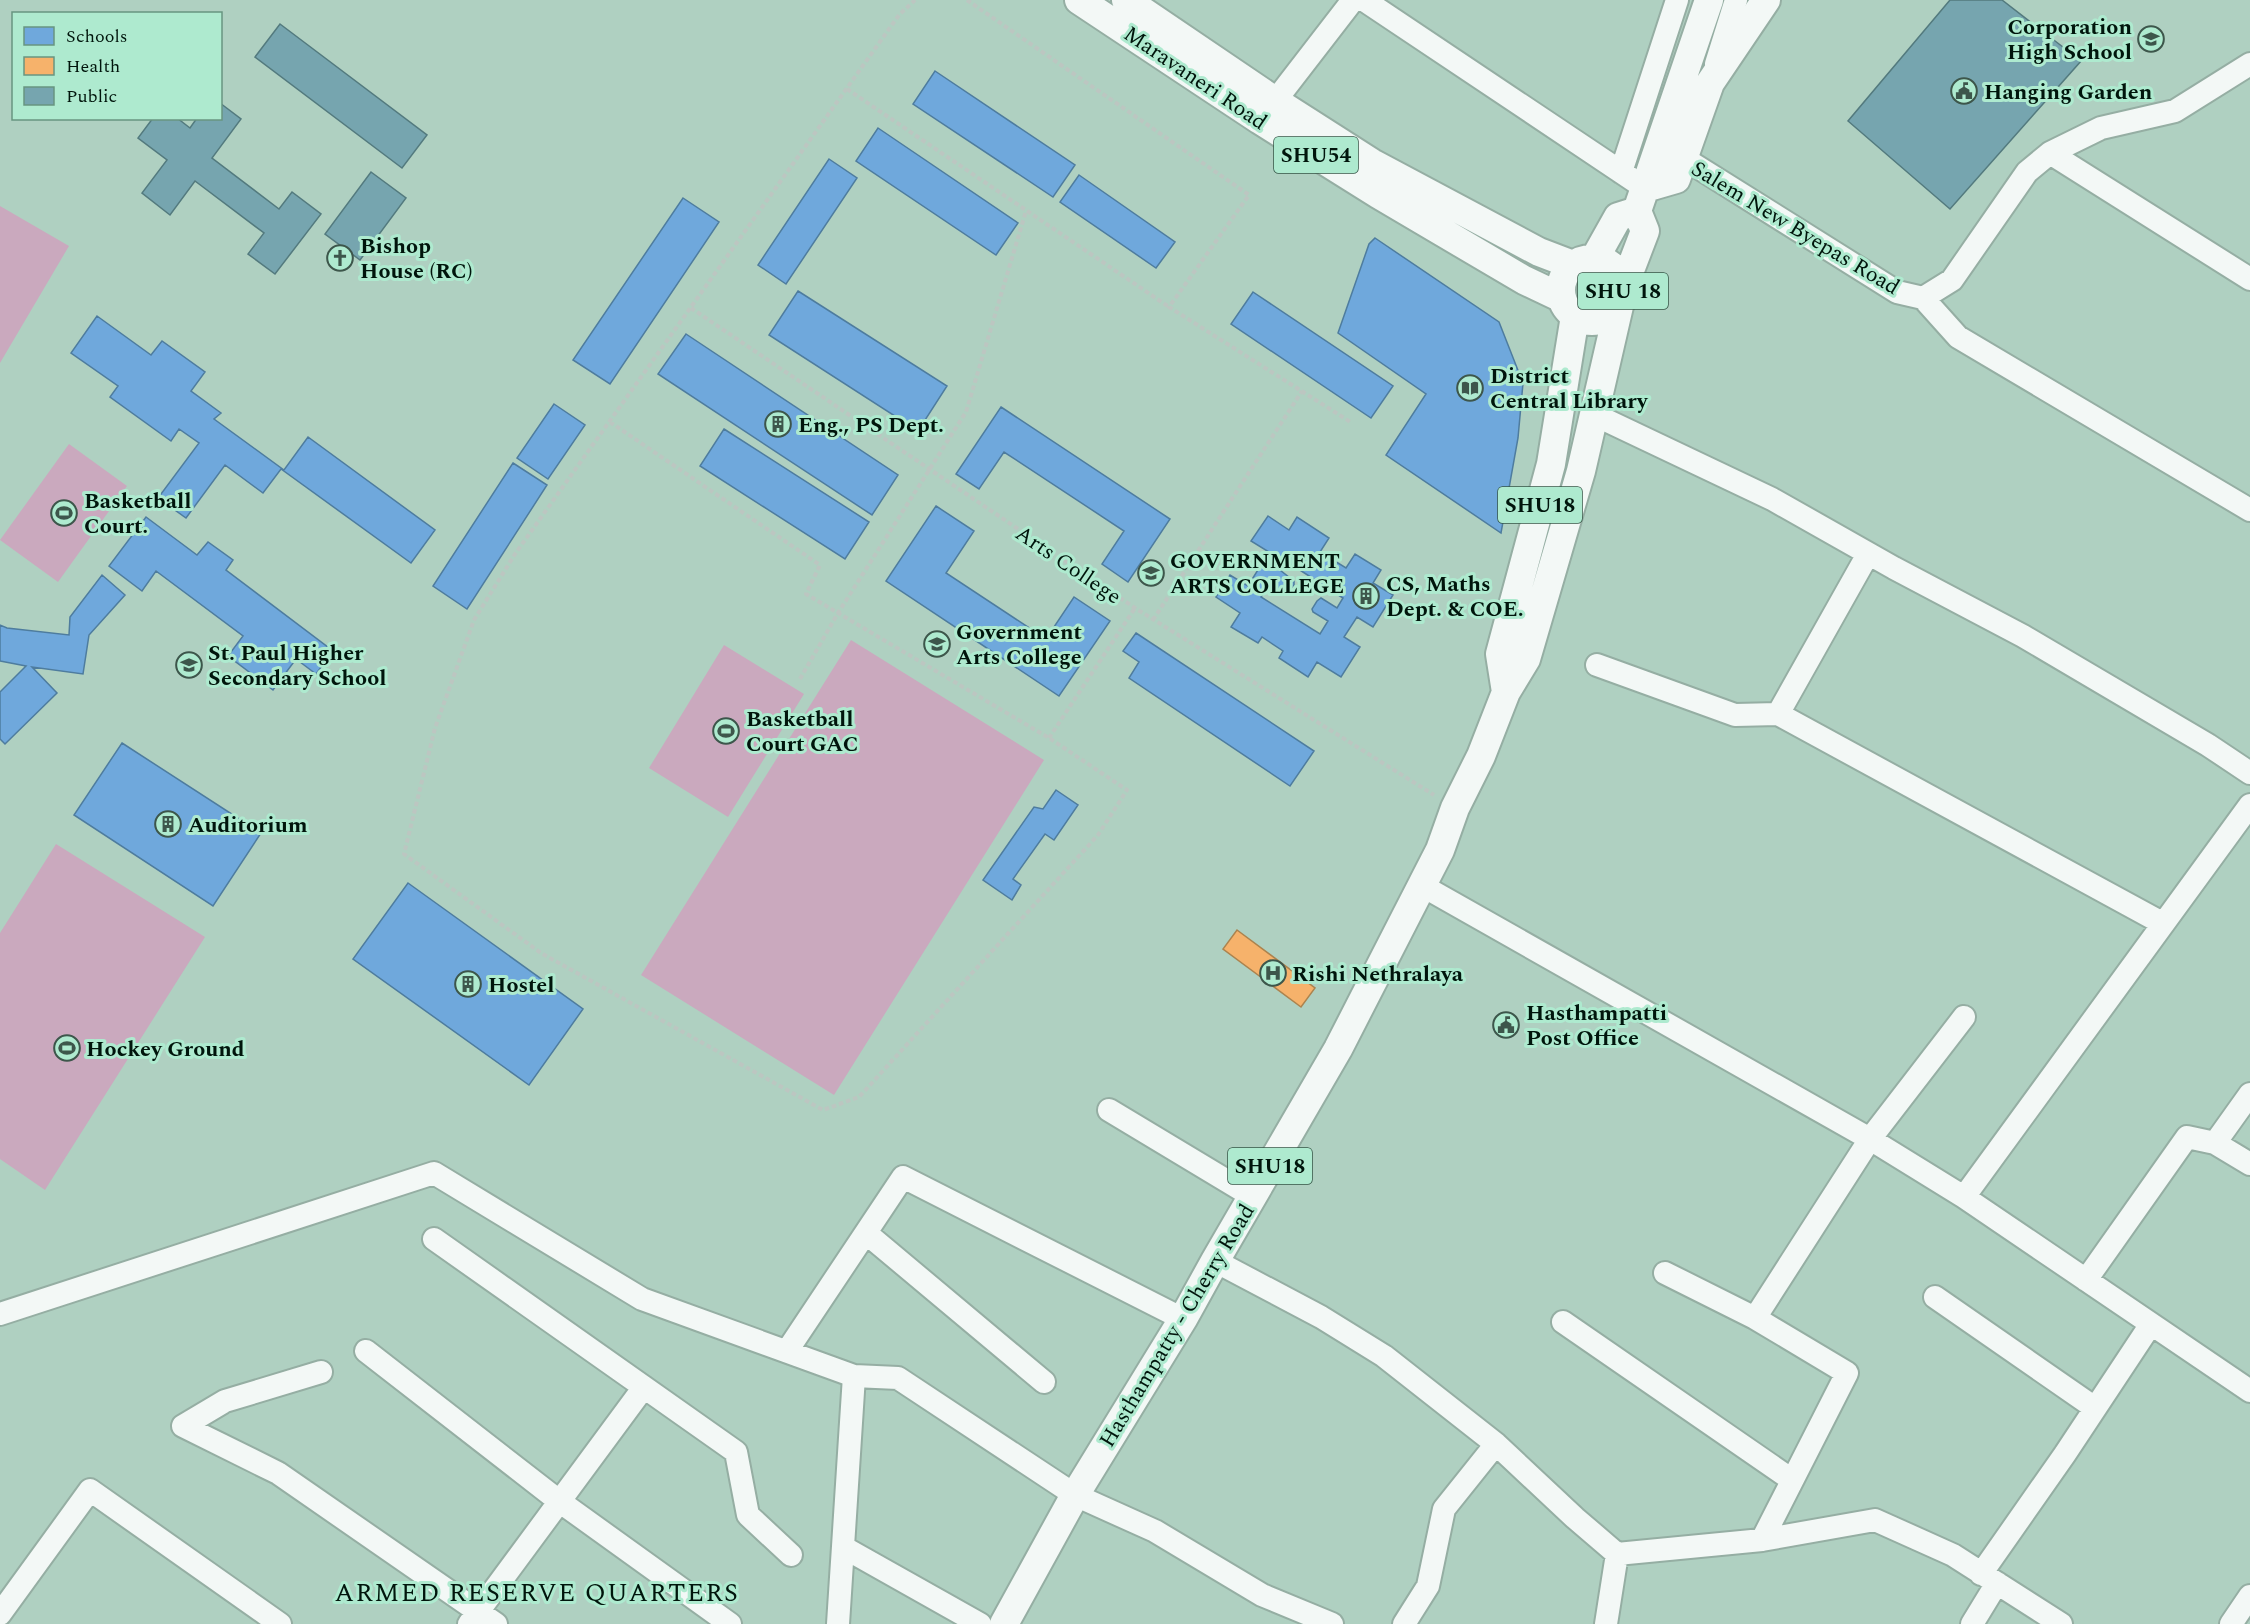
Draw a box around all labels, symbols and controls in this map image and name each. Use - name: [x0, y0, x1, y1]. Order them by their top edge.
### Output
- place label: Corporation High School: [2007, 11, 2132, 69]
- legend: [12, 12, 222, 120]
- street label: Maravaneri Road: [1117, 18, 1274, 139]
- text: Schools: [66, 23, 128, 50]
- school or university icon: Corporation High School: [2136, 24, 2166, 54]
- text: Health: [66, 53, 120, 80]
- public building icon: Hanging Garden: [1949, 76, 1979, 106]
- place label: Hanging Garden: [1984, 76, 2153, 109]
- text: Public: [66, 83, 117, 110]
- road number: SHU54: [1274, 137, 1358, 173]
- street label: Salem New Byepas Road: [1685, 153, 1906, 304]
- place label: Bishop House (RC): [360, 230, 472, 288]
- church icon: Bishop House (RC): [325, 243, 355, 273]
- road number: SHU 18: [1578, 273, 1668, 309]
- place label: District Central Library: [1490, 360, 1649, 418]
- library icon: District Central Library: [1455, 373, 1485, 403]
- building icon: Eng., PS Dept.: [763, 409, 793, 439]
- place label: Eng., PS Dept.: [798, 409, 944, 442]
- place label: Basketball Court.: [84, 485, 191, 543]
- road number: SHU18: [1498, 487, 1582, 523]
- sports icon: Basketball Court.: [49, 498, 79, 528]
- street label: Arts College: [1008, 517, 1128, 613]
- place label: GOVERNMENT ARTS COLLEGE: [1170, 545, 1344, 603]
- school or university icon: GOVERNMENT ARTS COLLEGE: [1136, 558, 1166, 588]
- place label: CS, Maths Dept. & COE.: [1386, 568, 1524, 626]
- building icon: CS, Maths Dept. & COE.: [1351, 581, 1381, 611]
- place label: Government Arts College: [956, 616, 1082, 674]
- school or university icon: Government Arts College: [922, 629, 952, 659]
- place label: St. Paul Higher Secondary School: [208, 637, 387, 695]
- school or university icon: St. Paul Higher Secondary School: [174, 650, 204, 680]
- place label: Basketball Court GAC: [746, 703, 858, 761]
- sports icon: Basketball Court GAC: [711, 716, 741, 746]
- building icon: Auditorium: [153, 809, 183, 839]
- place label: Auditorium: [188, 809, 308, 842]
- hospital icon: Rishi Nethralaya: [1258, 958, 1288, 988]
- place label: Rishi Nethralaya: [1292, 958, 1464, 991]
- building icon: Hostel: [453, 969, 483, 999]
- place label: Hostel: [488, 969, 554, 1002]
- place label: Hasthampatti Post Office: [1526, 997, 1667, 1055]
- public building icon: Hasthampatti Post Office: [1491, 1010, 1521, 1040]
- sports icon: Hockey Ground: [52, 1033, 82, 1063]
- place label: Hockey Ground: [86, 1033, 245, 1066]
- road number: SHU18: [1228, 1148, 1312, 1184]
- street label: Hasthampatty - Cherry Road: [1091, 1198, 1263, 1454]
- district label: ARMED RESERVE QUARTERS: [335, 1573, 739, 1613]

